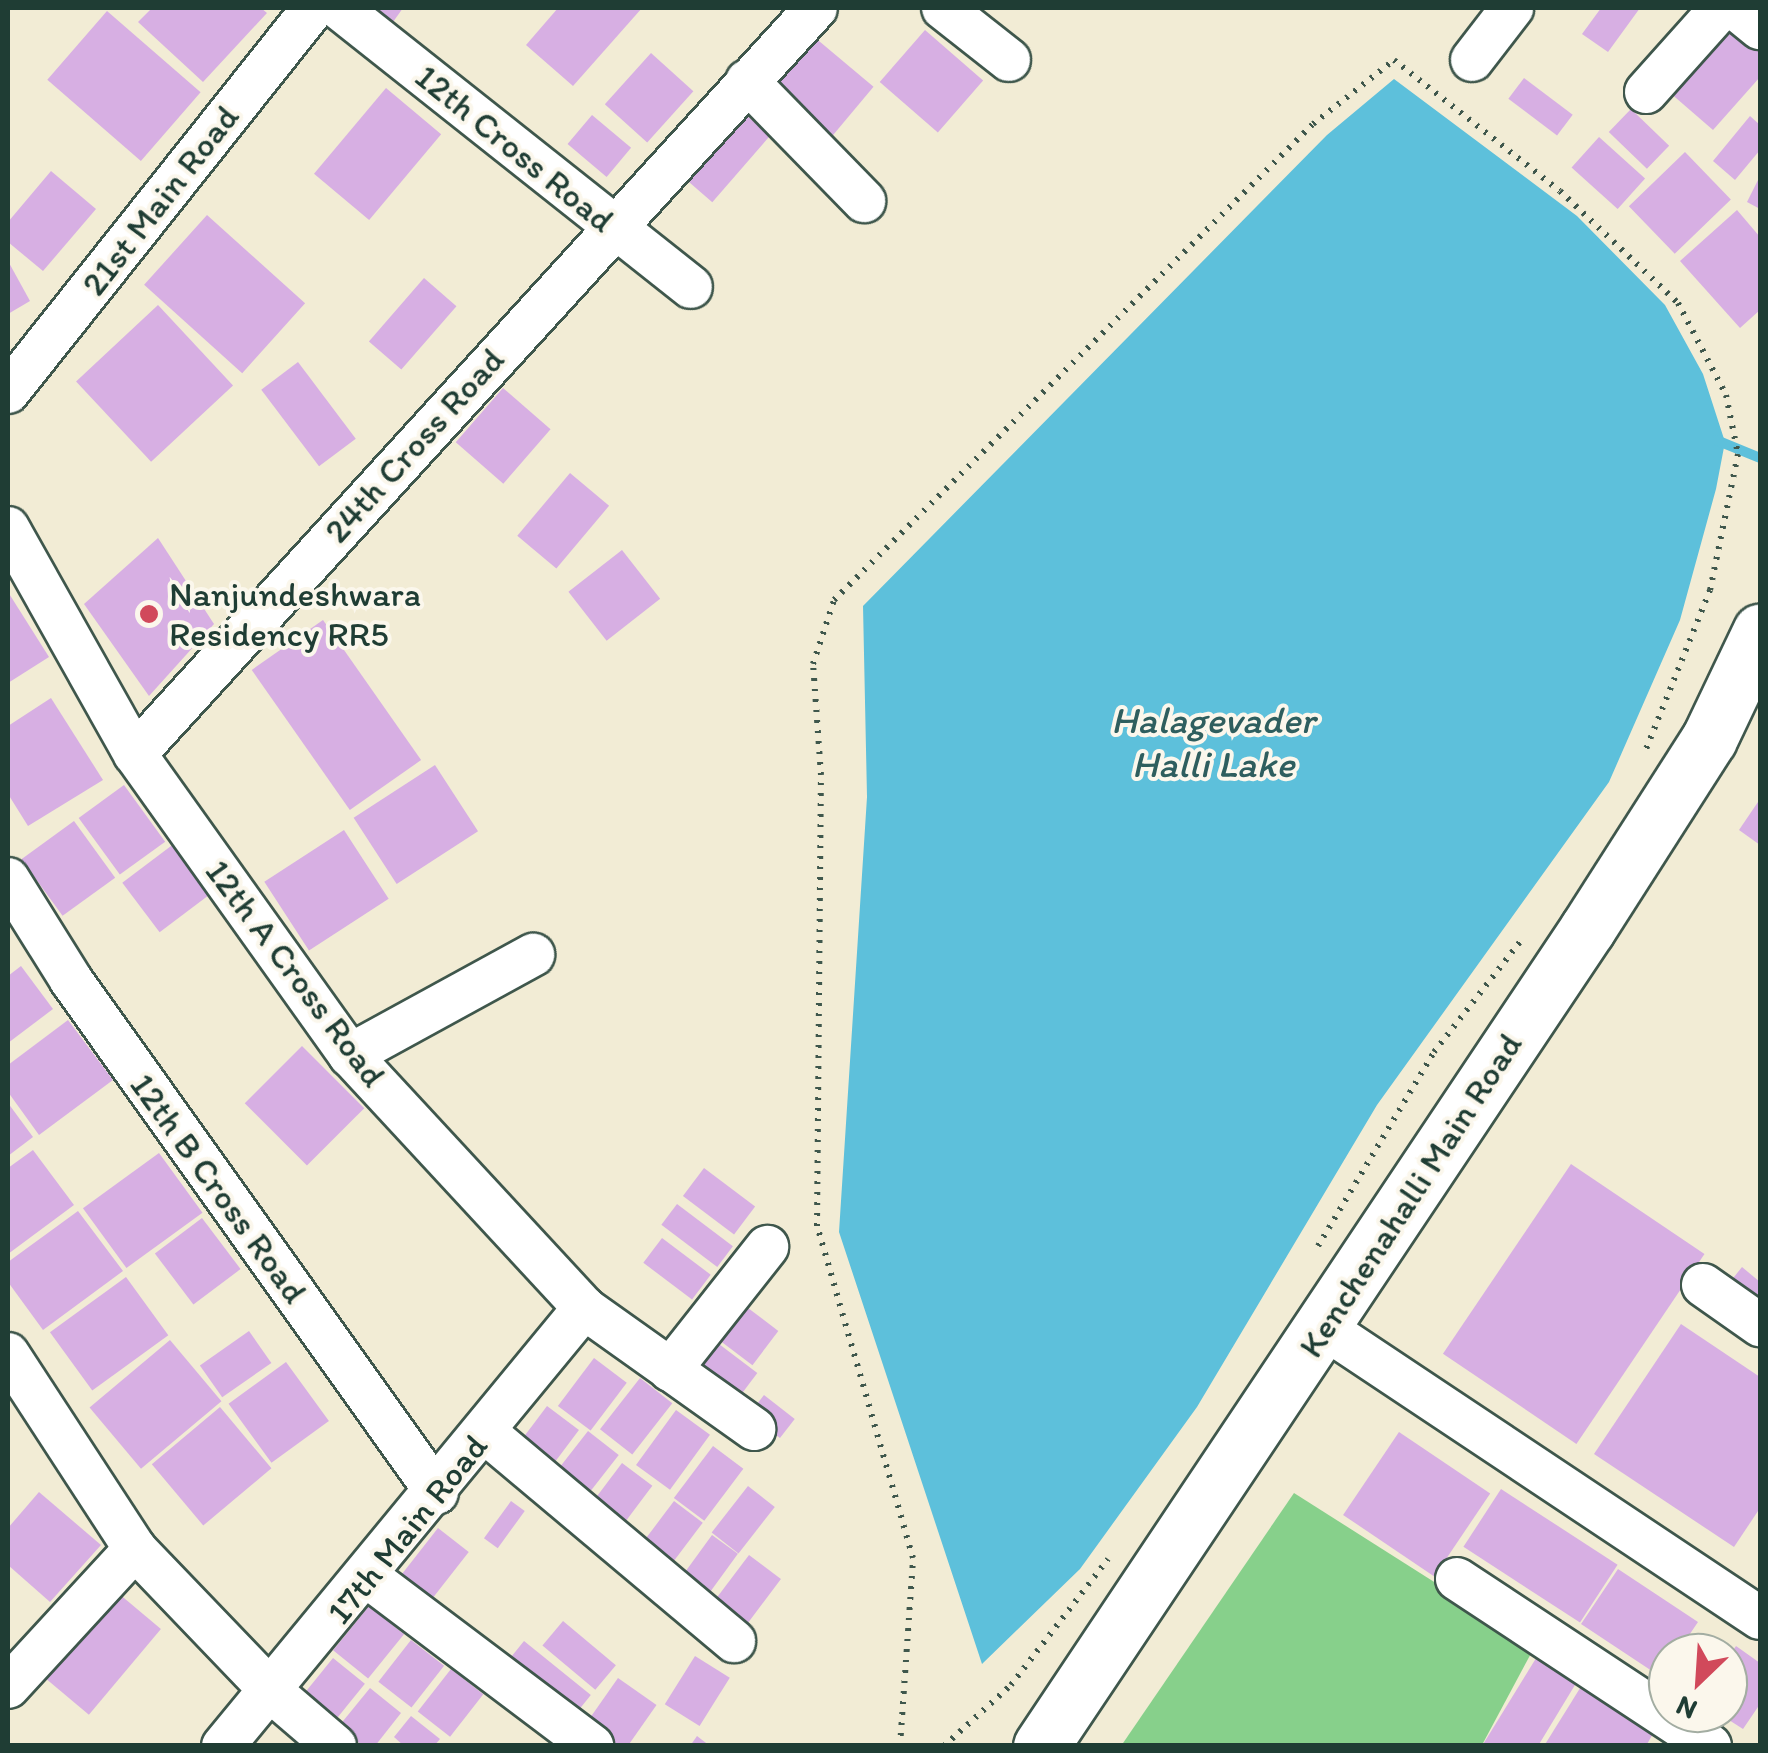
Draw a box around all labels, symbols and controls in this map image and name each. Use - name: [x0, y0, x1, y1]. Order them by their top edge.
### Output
- street label: 12th Cross Road: [408, 55, 622, 241]
- street label: 21st Main Road: [73, 97, 247, 303]
- street label: 24th Cross Road: [316, 339, 512, 551]
- place label: Nanjundeshwara Residency RR5: [169, 573, 421, 655]
- marker: Nanjundeshwara Residency RR5: [138, 603, 160, 625]
- water label: Halagevader Halli Lake: [1111, 698, 1315, 788]
- street label: 12th A Cross Road: [197, 852, 395, 1094]
- street label: Kenchenahalli Main Road: [1289, 1025, 1531, 1365]
- street label: 12th B Cross Road: [122, 1065, 316, 1311]
- street label: 17th Main Road: [318, 1426, 496, 1632]
- north arrow: [1648, 1633, 1748, 1733]
- text: N: [1670, 1689, 1702, 1728]

